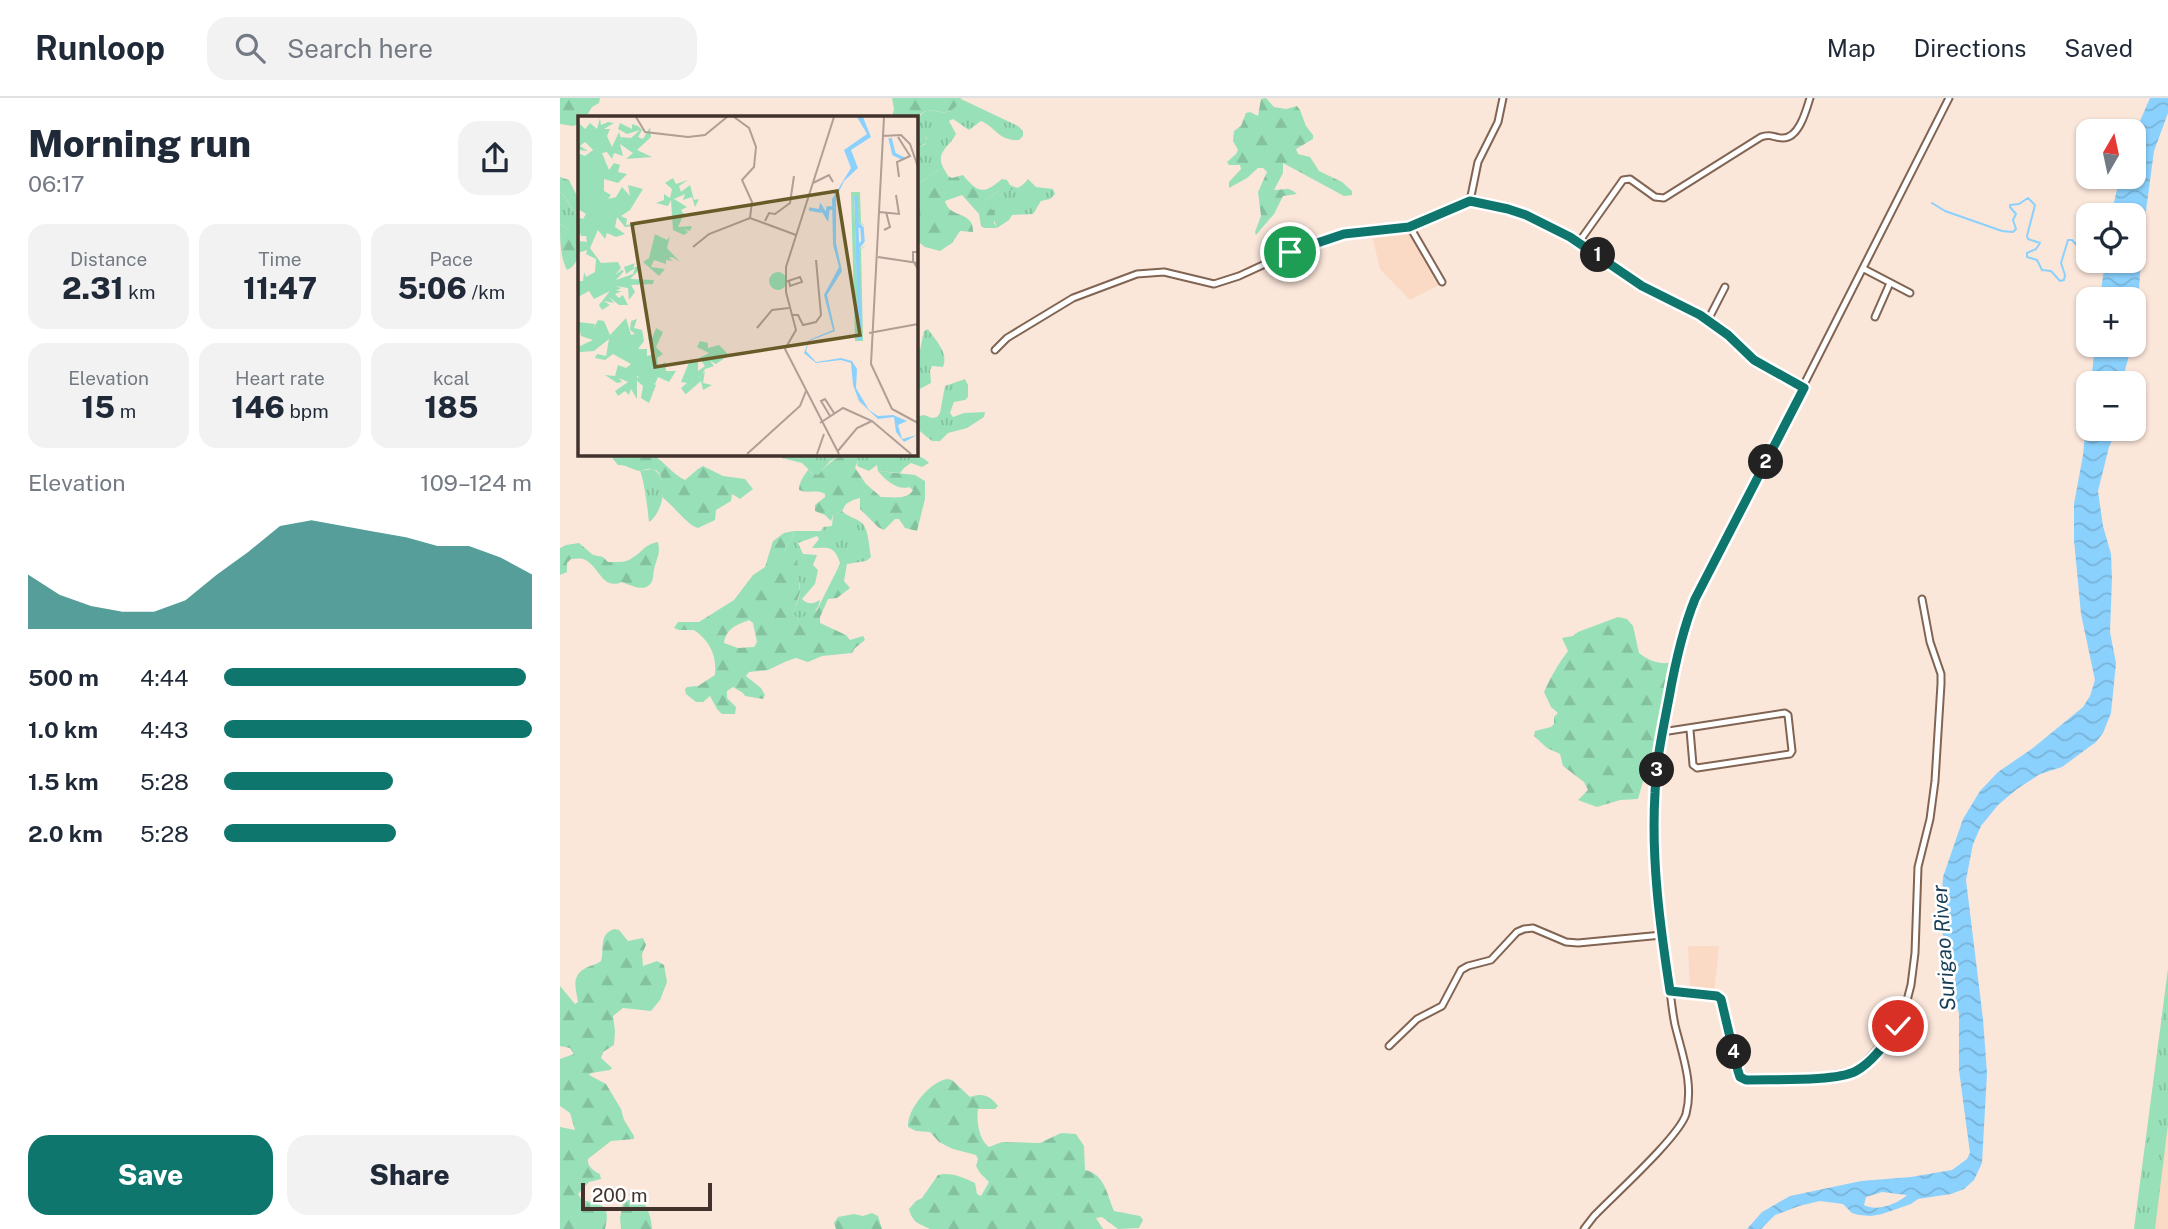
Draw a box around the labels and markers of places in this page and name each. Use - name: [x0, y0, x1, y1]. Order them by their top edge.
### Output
- pin: [1260, 222, 1320, 282]
- pin: 1: [1580, 238, 1616, 272]
- pin: 2: [1748, 444, 1784, 480]
- pin: 3: [1640, 752, 1674, 788]
- pin: [1868, 996, 1928, 1056]
- pin: 4: [1716, 1034, 1752, 1070]

